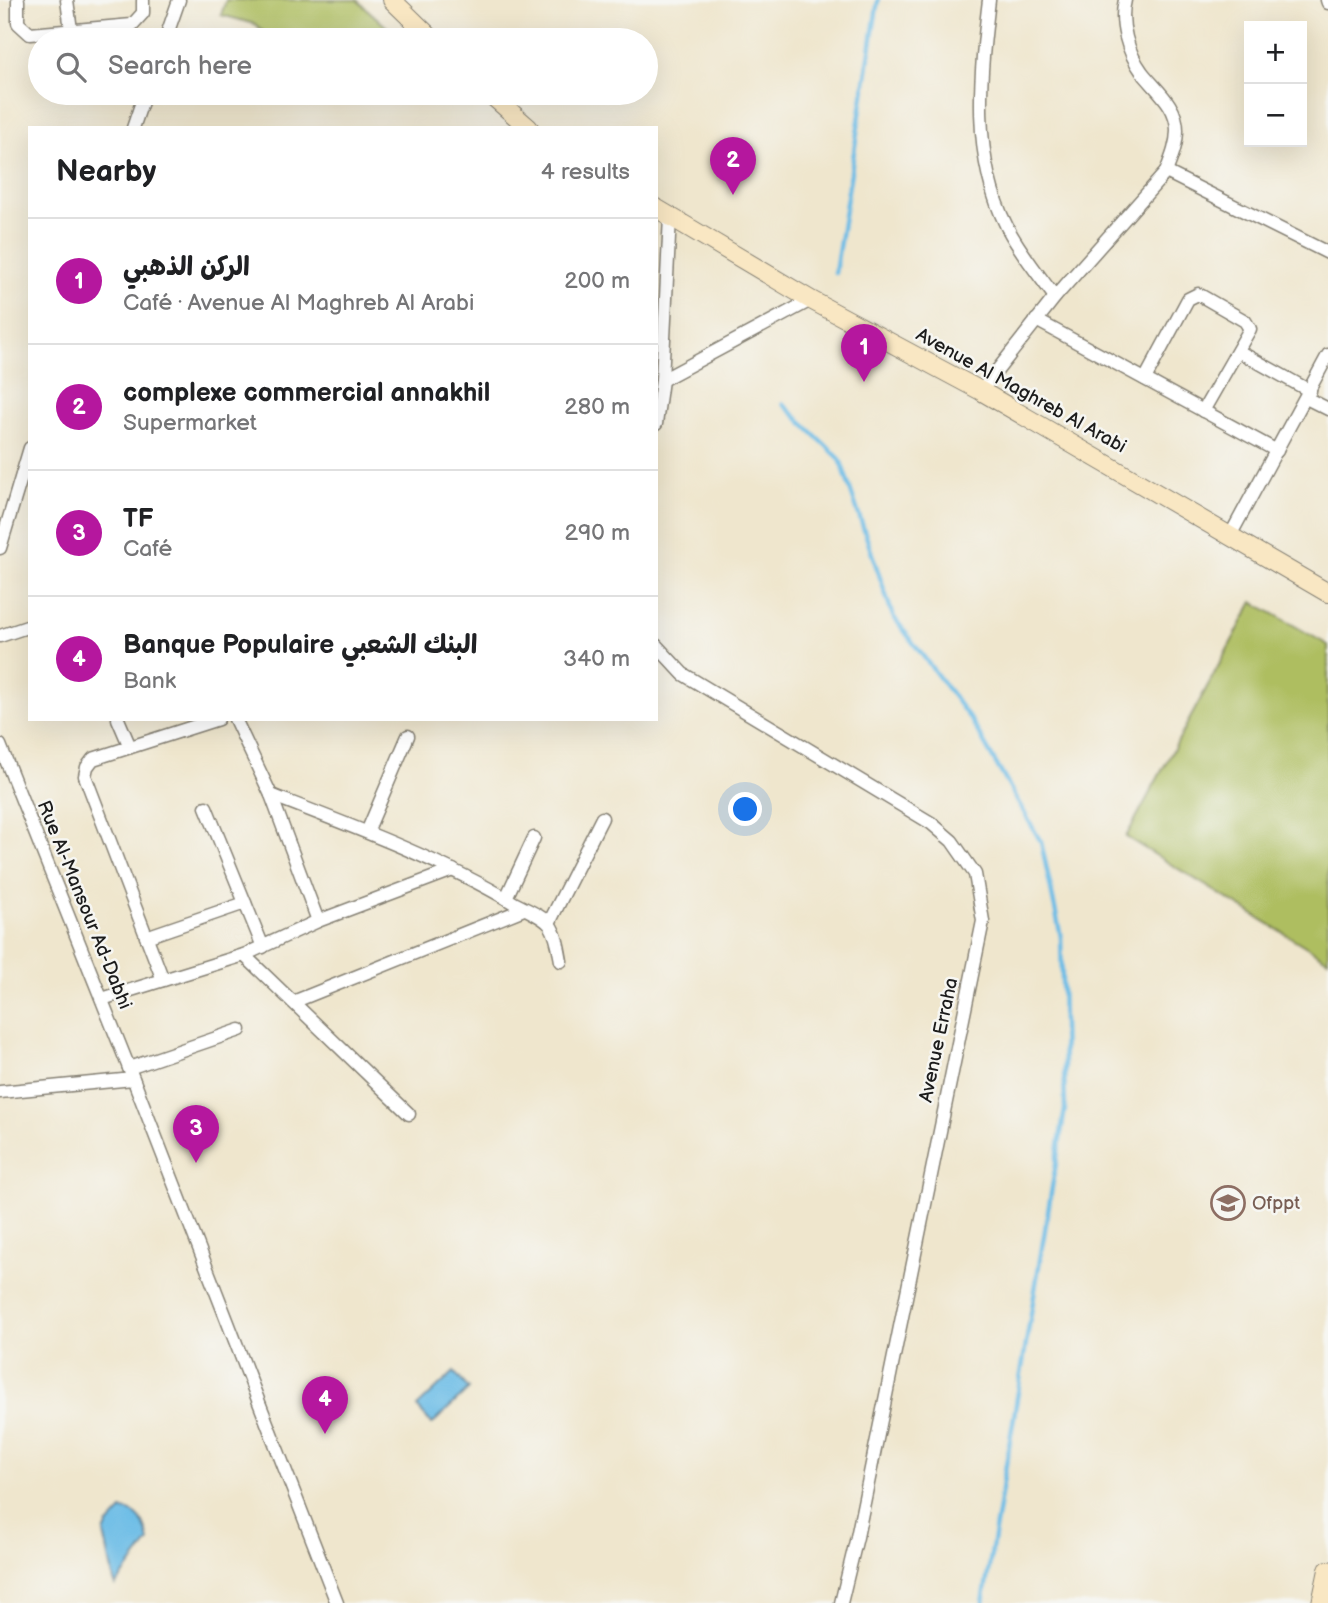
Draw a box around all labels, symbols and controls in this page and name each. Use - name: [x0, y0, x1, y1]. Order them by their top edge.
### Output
- map controls: [1244, 21, 1307, 147]
- button: +: [1244, 21, 1307, 84]
- search box: [28, 28, 658, 105]
- icon: search: [52, 48, 90, 86]
- text: Search here: [108, 51, 252, 82]
- button: −: [1244, 84, 1307, 147]
- pin: 2: [710, 137, 756, 195]
- text: Nearby: [56, 154, 156, 190]
- text: 4 results: [541, 158, 630, 186]
- text: الركن الذهبي: [123, 252, 250, 283]
- text: 1: [74, 267, 84, 295]
- text: 200 m: [564, 267, 630, 295]
- text: Café · Avenue Al Maghreb Al Arabi: [123, 289, 474, 317]
- street label: Avenue Al Maghreb Al Arabi: [912, 323, 1130, 459]
- pin: 1: [841, 324, 887, 382]
- text: complexe commercial annakhil: [123, 378, 490, 409]
- text: 2: [72, 393, 86, 421]
- text: 280 m: [564, 393, 630, 421]
- text: Supermarket: [123, 409, 257, 437]
- text: TF: [123, 504, 154, 535]
- text: 3: [72, 519, 86, 547]
- text: 290 m: [564, 519, 630, 547]
- text: Café: [123, 535, 172, 563]
- text: Banque Populaire البنك الشعبي: [123, 630, 477, 661]
- text: 4: [72, 645, 86, 673]
- text: 340 m: [563, 645, 630, 673]
- text: Bank: [123, 667, 176, 695]
- your location: [728, 792, 762, 826]
- street label: Rue Al-Mansour Ad-Dabhi: [32, 797, 136, 1013]
- street label: Avenue Erraha: [915, 976, 963, 1104]
- pin: 3: [173, 1105, 219, 1163]
- school or university icon: Ofppt: [1209, 1184, 1247, 1222]
- place label: Ofppt: [1252, 1192, 1300, 1215]
- pin: 4: [302, 1376, 348, 1434]

